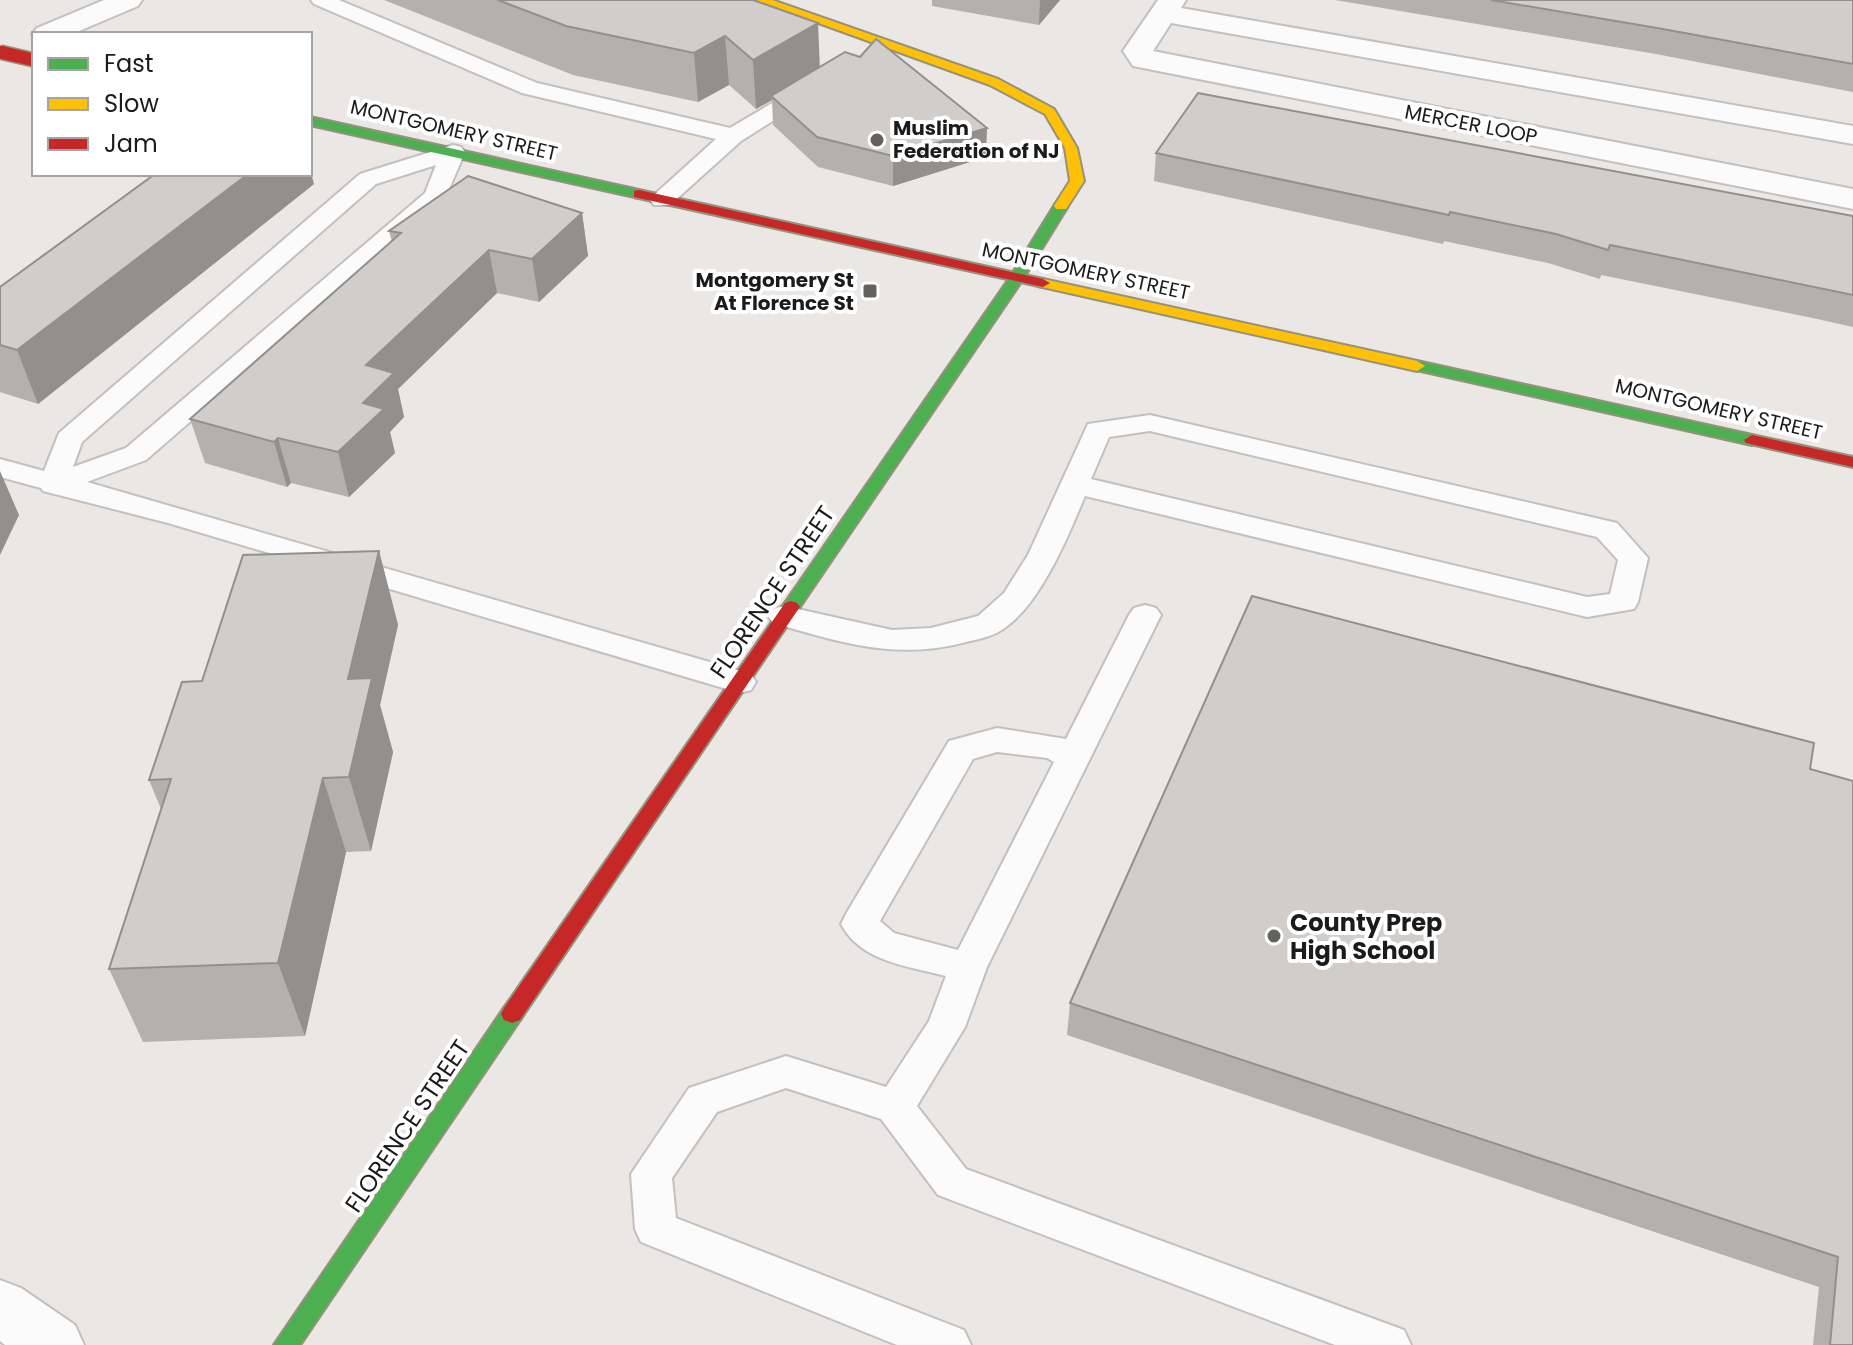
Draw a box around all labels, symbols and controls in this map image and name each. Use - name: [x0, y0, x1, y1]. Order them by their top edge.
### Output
- legend: [32, 32, 312, 176]
- text: Fast: [104, 47, 154, 80]
- text: Slow: [104, 87, 159, 120]
- street label: MONTGOMERY STREET: [348, 93, 561, 168]
- street label: MERCER LOOP: [1402, 97, 1540, 151]
- place label: Muslim Federation of NJ: [893, 114, 1060, 165]
- text: Jam: [104, 127, 158, 160]
- marker: Muslim Federation of NJ: [868, 131, 886, 149]
- street label: MONTGOMERY STREET: [979, 235, 1193, 307]
- place label: Montgomery St At Florence St: [696, 266, 854, 317]
- marker: Montgomery St At Florence St: [861, 282, 879, 300]
- street label: MONTGOMERY STREET: [1613, 372, 1826, 447]
- street label: FLORENCE STREET: [702, 499, 842, 685]
- place label: County Prep High School: [1290, 906, 1442, 967]
- marker: County Prep High School: [1265, 927, 1283, 945]
- street label: FLORENCE STREET: [337, 1033, 477, 1219]

